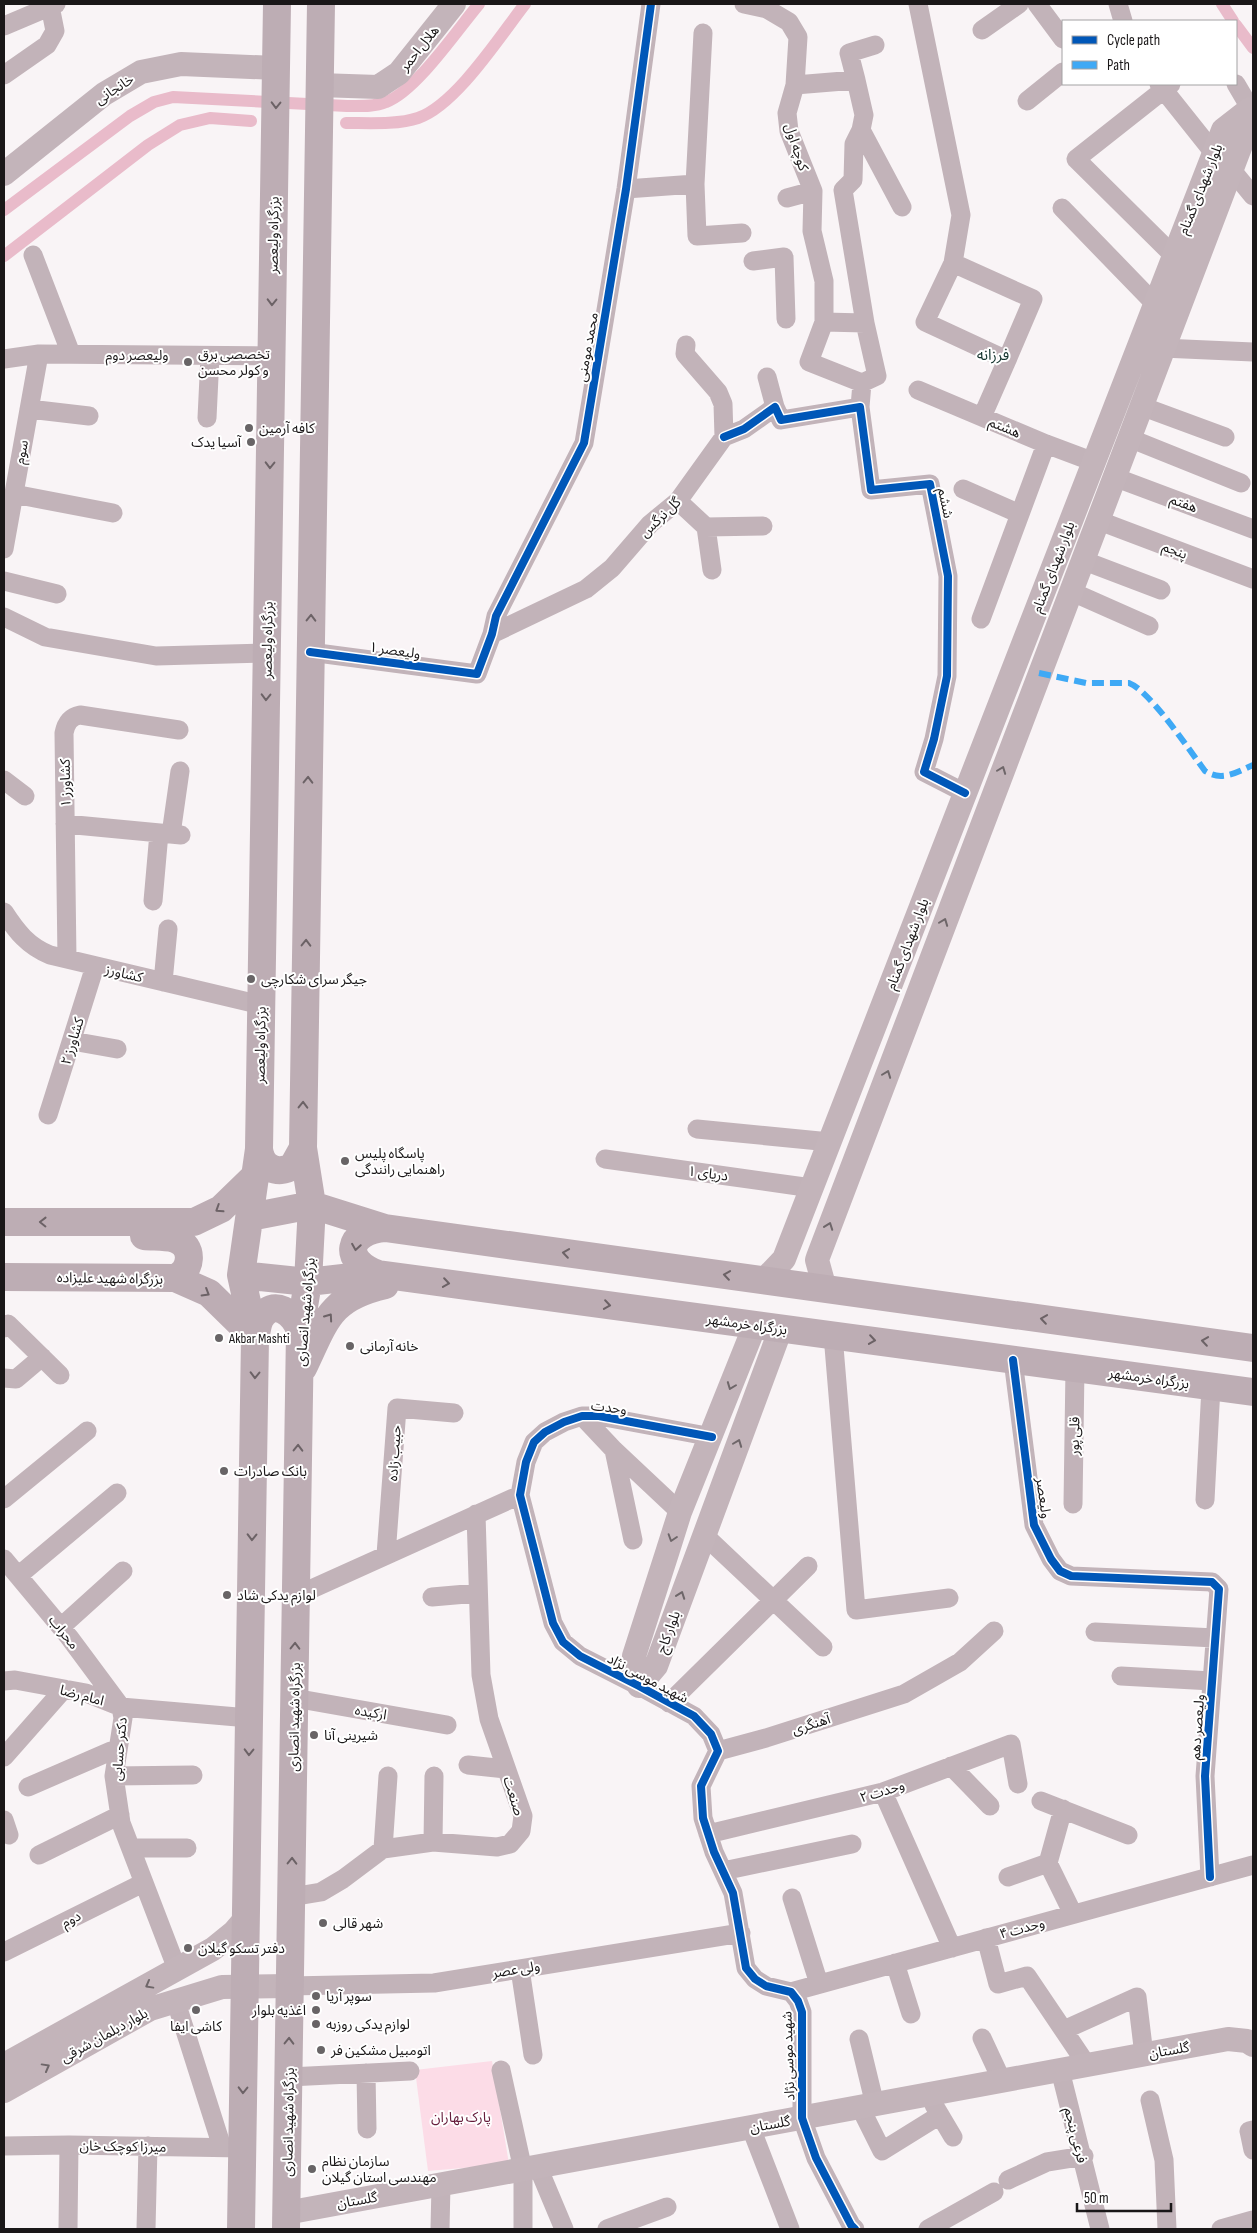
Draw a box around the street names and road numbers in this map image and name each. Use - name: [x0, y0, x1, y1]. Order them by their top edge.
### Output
- street label: هلال احمر: [395, 22, 443, 75]
- street label: خانجانی: [92, 71, 137, 108]
- street label: کوچه اول: [780, 121, 812, 174]
- street label: بلوار شهدای گمنام: [1175, 141, 1228, 238]
- street label: بزرگراه ولیعصر: [264, 196, 283, 275]
- street label: محمد مومنی: [573, 311, 602, 383]
- street label: ولیعصر دوم: [105, 347, 169, 366]
- street label: هشتم: [985, 413, 1023, 444]
- street label: سوم: [11, 439, 34, 466]
- street label: ششم: [932, 486, 957, 520]
- street label: هفتم: [1167, 491, 1200, 518]
- street label: گل نرگس: [636, 494, 685, 541]
- street label: بلوار شهدای گمنام: [1028, 519, 1081, 616]
- street label: پنجم: [1159, 538, 1190, 565]
- street label: بزرگراه ولیعصر: [258, 601, 277, 680]
- street label: ولیعصر ۱: [368, 638, 422, 662]
- street label: کشاورز ۱: [57, 758, 74, 807]
- street label: بلوار شهدای گمنام: [882, 896, 935, 993]
- street label: کشاورز: [102, 961, 145, 986]
- street label: بزرگراه ولیعصر: [251, 1006, 270, 1085]
- street label: کشاورز ۲: [57, 1015, 88, 1067]
- street label: دریای ۱: [687, 1162, 729, 1185]
- street label: بزرگراه شهید انصاری: [292, 1257, 319, 1367]
- street label: بزرگراه شهید علیزاده: [57, 1269, 164, 1288]
- street label: بزرگراه خرمشهر: [705, 1310, 789, 1339]
- street label: بزرگراه خرمشهر: [1107, 1364, 1191, 1393]
- street label: وحدت: [590, 1397, 628, 1418]
- street label: قلی پور: [1066, 1416, 1084, 1457]
- street label: حبیب زاده: [384, 1424, 405, 1482]
- street label: ولیعصر: [1032, 1475, 1055, 1520]
- street label: بلوار کاج: [653, 1608, 686, 1656]
- street label: محراب: [45, 1612, 82, 1653]
- street label: شهید موسی نژاد: [604, 1650, 691, 1707]
- street label: بزرگراه شهید انصاری: [285, 1662, 304, 1772]
- street label: امام رضا: [57, 1681, 106, 1711]
- street label: ولیعصر دهم: [1187, 1693, 1210, 1761]
- street label: ارکیده: [354, 1701, 388, 1724]
- street label: آهنگری: [790, 1710, 833, 1739]
- street label: دکتر حسابی: [108, 1716, 131, 1782]
- street label: صنعت: [500, 1775, 528, 1818]
- street label: وحدت ۲: [858, 1777, 907, 1806]
- street label: دوم: [59, 1907, 85, 1933]
- street label: وحدت ۴: [998, 1914, 1047, 1943]
- street label: ولی عصر: [490, 1957, 541, 1982]
- street label: بلوار دیلمان شرقی: [58, 2004, 151, 2066]
- street label: شهید موسی نژاد: [778, 2011, 799, 2101]
- street label: گلستان: [1148, 2039, 1191, 2062]
- street label: بزرگراه شهید انصاری: [279, 2067, 298, 2177]
- street label: فرعی پنجم: [1058, 2106, 1091, 2165]
- street label: گلستان: [749, 2113, 792, 2136]
- street label: میرزا کوچک خان: [79, 2137, 167, 2157]
- street label: گلستان: [336, 2189, 379, 2212]

